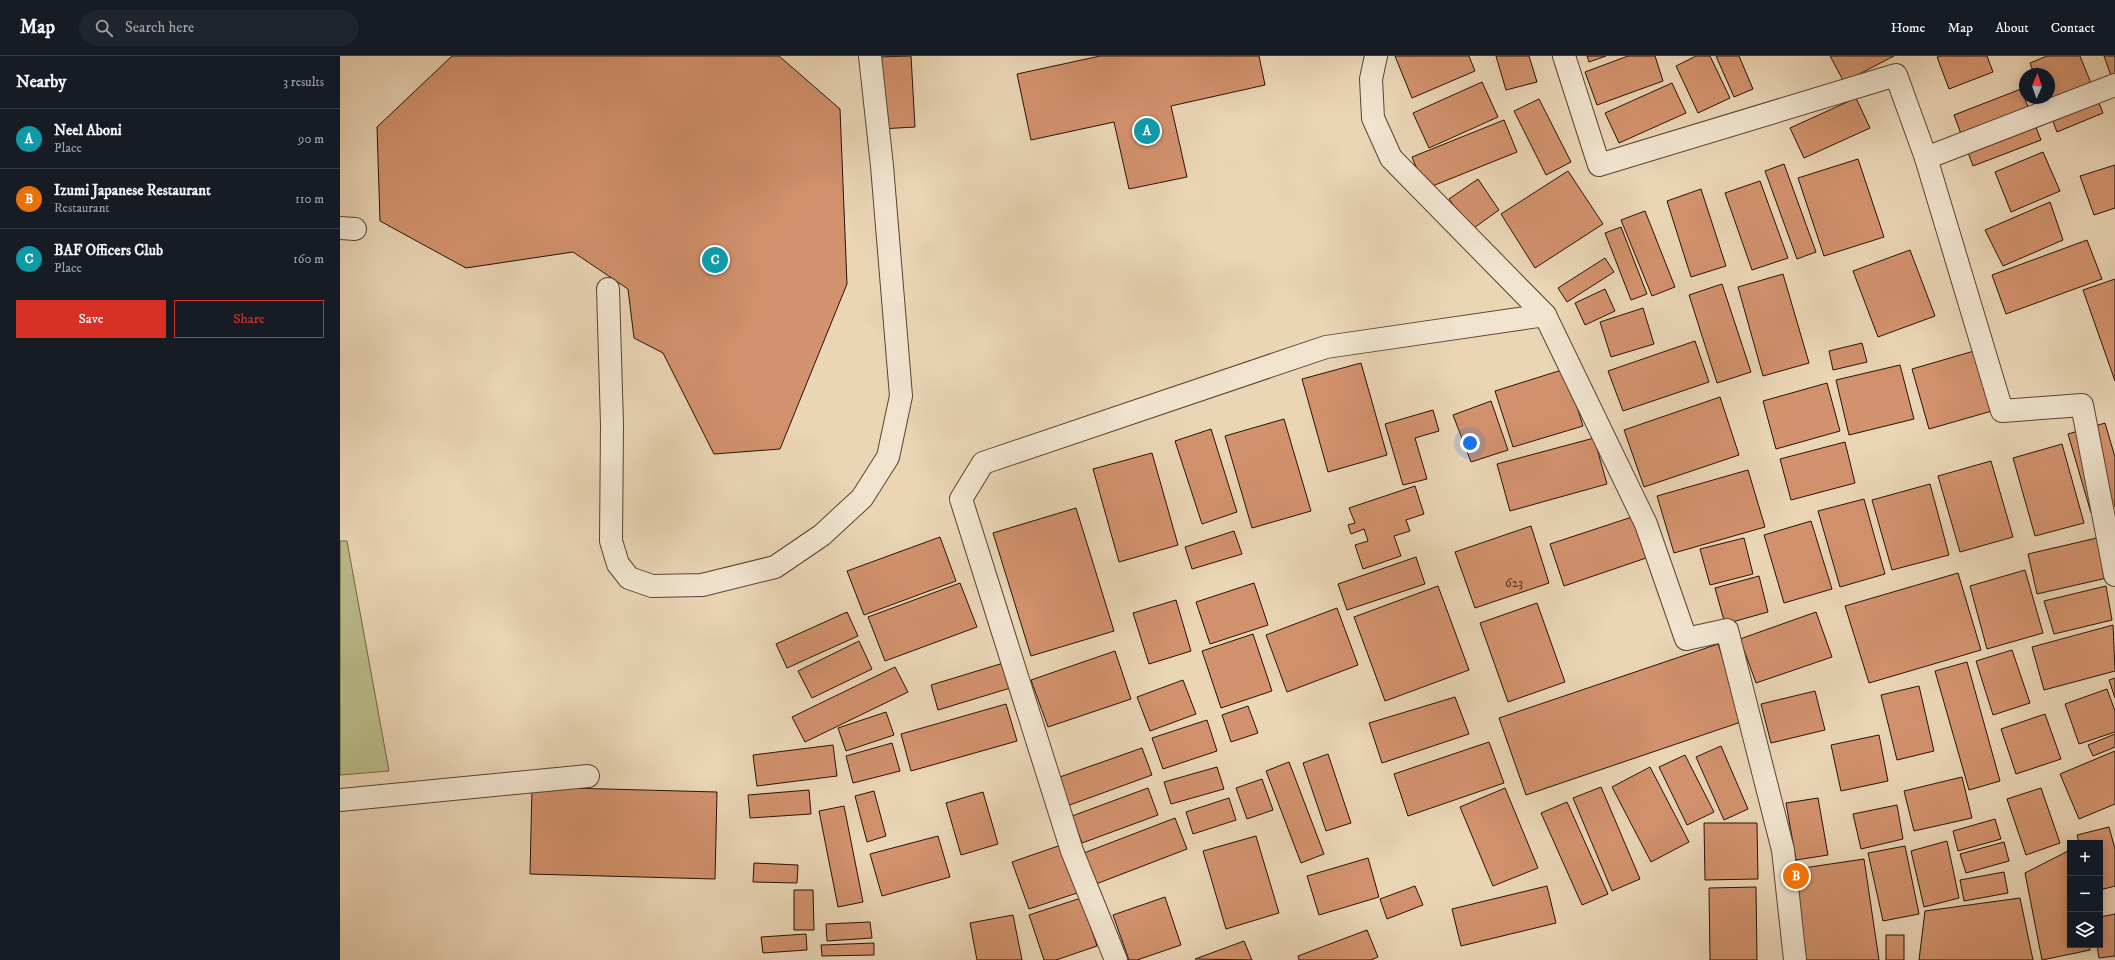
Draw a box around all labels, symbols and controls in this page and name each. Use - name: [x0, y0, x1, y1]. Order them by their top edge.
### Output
- search box: [79, 10, 359, 46]
- text: Map: [20, 16, 55, 39]
- icon: search: [93, 17, 115, 39]
- text: Search here: [125, 18, 194, 37]
- text: Home: [1891, 19, 1925, 37]
- text: Map: [1947, 19, 1973, 37]
- text: About: [1995, 19, 2029, 37]
- text: Contact: [2051, 19, 2095, 37]
- north arrow: [2019, 68, 2055, 104]
- text: Nearby: [16, 71, 66, 93]
- text: 3 results: [283, 74, 324, 90]
- pin: A: [1134, 116, 1160, 146]
- text: Neel Aboni: [54, 121, 122, 140]
- text: A: [25, 131, 33, 147]
- text: 90 m: [298, 131, 324, 147]
- text: Place: [54, 140, 82, 156]
- text: Izumi Japanese Restaurant: [54, 181, 211, 200]
- text: B: [25, 191, 33, 207]
- text: 110 m: [295, 191, 324, 207]
- text: Restaurant: [54, 200, 110, 216]
- text: BAF Officers Club: [54, 241, 163, 260]
- pin: C: [702, 245, 728, 275]
- text: C: [25, 251, 33, 267]
- text: 160 m: [293, 251, 324, 267]
- text: Place: [54, 260, 82, 276]
- button: Save: [16, 300, 166, 338]
- button: Share: [174, 300, 324, 338]
- your location: [1460, 433, 1480, 453]
- house number: 623: [1505, 575, 1523, 591]
- map controls: [2067, 840, 2103, 948]
- button: +: [2067, 840, 2103, 876]
- pin: B: [1783, 861, 1809, 891]
- button: −: [2067, 876, 2103, 912]
- button: layers: [2067, 912, 2103, 948]

